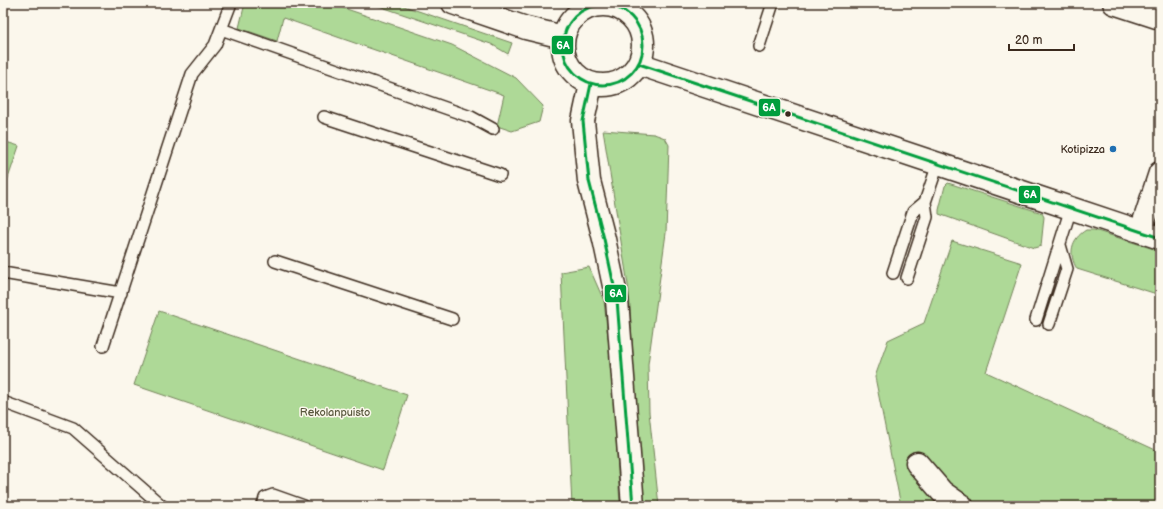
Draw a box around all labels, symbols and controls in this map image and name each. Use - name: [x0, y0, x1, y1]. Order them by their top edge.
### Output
- scale bar: [1009, 26, 1074, 52]
- text: 20 m: [1015, 33, 1042, 48]
- line badge: 6A: [551, 35, 574, 55]
- text: 6A: [556, 39, 570, 52]
- line badge: 6A: [758, 98, 781, 117]
- text: 6A: [762, 101, 776, 114]
- unlabelled marker: [783, 109, 793, 119]
- place label: Kotipizza: [1060, 143, 1105, 156]
- marker: Kotipizza: [1108, 144, 1118, 154]
- line badge: 6A: [1018, 185, 1041, 204]
- text: 6A: [1023, 188, 1037, 201]
- line badge: 6A: [604, 284, 627, 303]
- text: 6A: [609, 287, 623, 300]
- park label: Rekolanpuisto: [300, 406, 370, 419]

